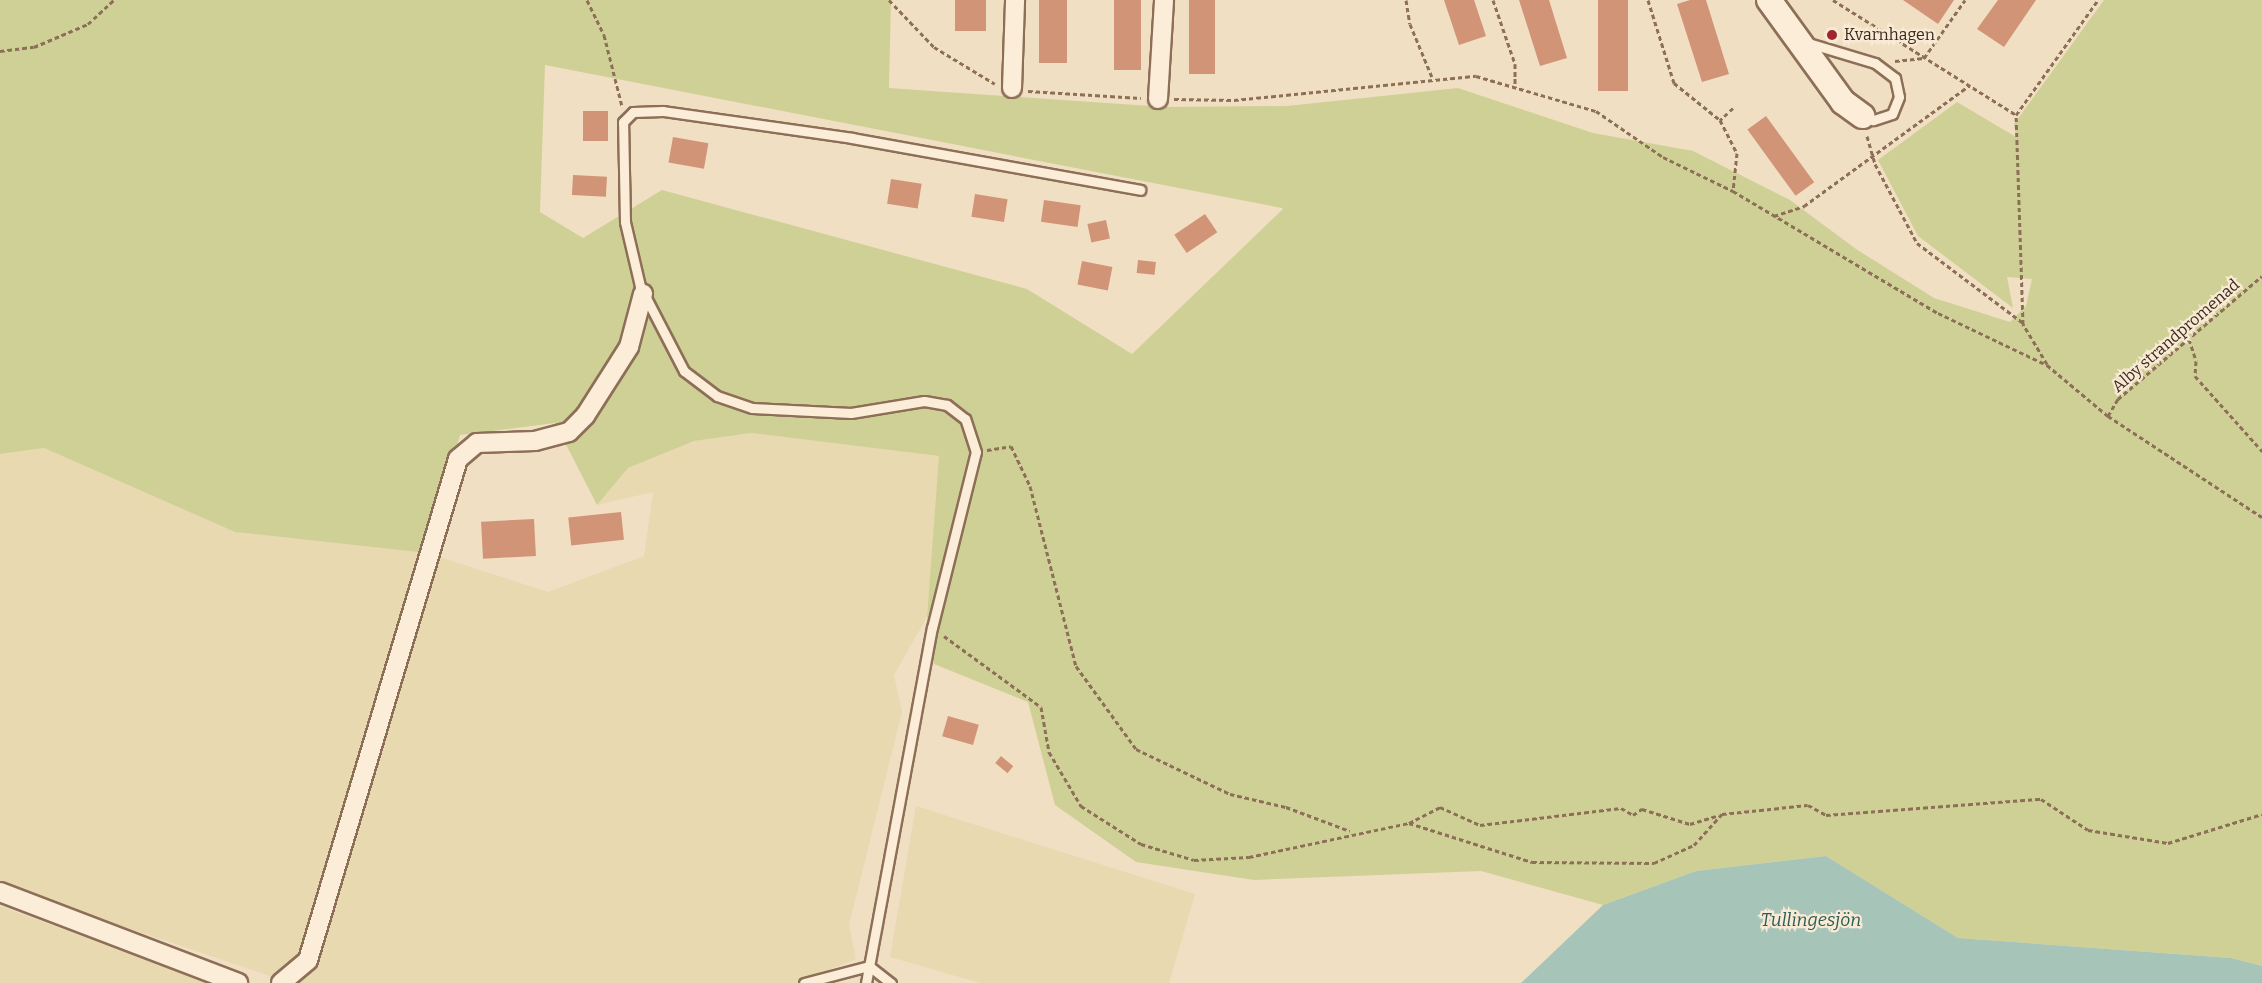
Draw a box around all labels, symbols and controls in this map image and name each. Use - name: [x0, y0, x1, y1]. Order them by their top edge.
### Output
- place label: Kvarnhagen: [1844, 25, 1935, 45]
- marker: Kvarnhagen: [1825, 28, 1839, 42]
- street label: Alby strandpromenad: [2108, 275, 2244, 397]
- water label: Tullingesjön: [1761, 909, 1861, 931]

